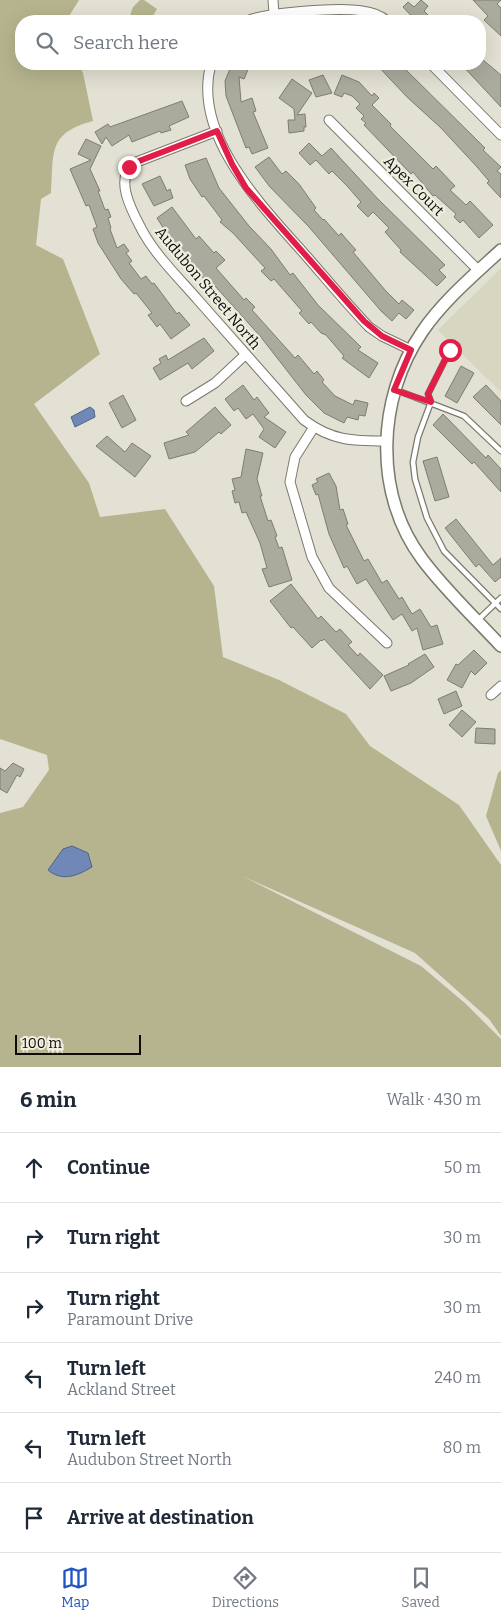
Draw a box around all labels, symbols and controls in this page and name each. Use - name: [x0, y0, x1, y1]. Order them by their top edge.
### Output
- search box: [15, 15, 486, 70]
- icon: search: [33, 29, 61, 57]
- text: Search here: [73, 31, 178, 54]
- street label: Apex Court: [380, 152, 448, 220]
- route end: [118, 156, 141, 179]
- street label: Audubon Street North: [152, 223, 265, 353]
- route start: [439, 339, 462, 362]
- scale bar: [15, 1032, 141, 1055]
- text: 100 m: [22, 1035, 62, 1052]
- text: 6 min: [20, 1087, 76, 1113]
- text: Walk · 430 m: [387, 1090, 481, 1109]
- icon: ahead: [20, 1154, 48, 1182]
- text: Continue: [67, 1156, 150, 1179]
- text: 50 m: [444, 1158, 481, 1177]
- icon: right: [20, 1224, 48, 1252]
- text: Turn right: [67, 1226, 160, 1249]
- text: 30 m: [443, 1228, 481, 1247]
- text: Turn right: [67, 1287, 160, 1310]
- icon: right: [20, 1294, 48, 1322]
- text: 30 m: [443, 1298, 481, 1317]
- text: Paramount Drive: [67, 1310, 193, 1329]
- text: Turn left: [67, 1357, 146, 1380]
- icon: left: [20, 1364, 48, 1392]
- text: 240 m: [434, 1368, 481, 1387]
- text: Ackland Street: [67, 1380, 176, 1399]
- text: Turn left: [67, 1427, 146, 1450]
- icon: left: [20, 1434, 48, 1462]
- text: 80 m: [443, 1438, 481, 1457]
- text: Audubon Street North: [67, 1450, 232, 1469]
- icon: arrive: [20, 1504, 48, 1532]
- text: Arrive at destination: [67, 1506, 254, 1529]
- tab: Map: [61, 1564, 89, 1611]
- tab: Directions: [212, 1564, 279, 1611]
- tab: Saved: [401, 1564, 440, 1611]

